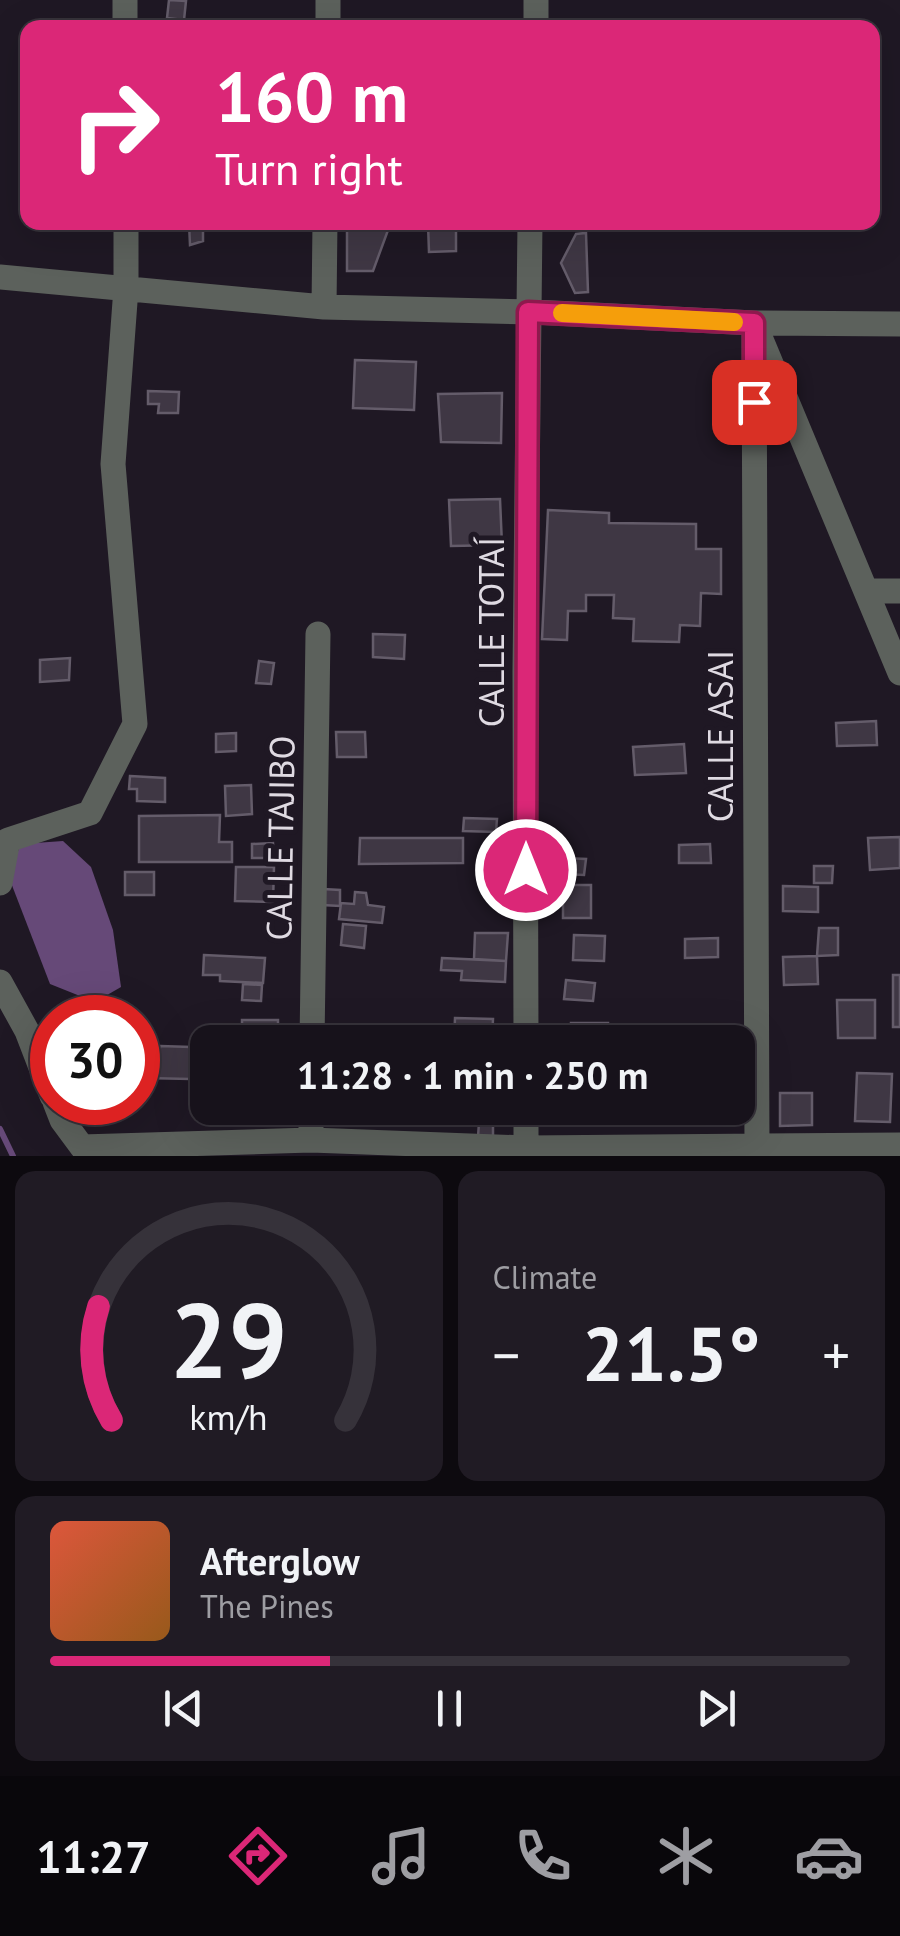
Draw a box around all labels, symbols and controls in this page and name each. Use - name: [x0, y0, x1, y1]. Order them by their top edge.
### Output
- text: 160 m: [215, 51, 408, 141]
- icon: right: [50, 60, 180, 190]
- text: Turn right: [215, 139, 403, 197]
- pin: [712, 360, 797, 445]
- icon: arrive: [727, 375, 782, 430]
- street label: CALLE TOTAÍ: [468, 536, 514, 727]
- street label: CALLE ASAI: [697, 650, 743, 822]
- street label: CALLE TAJIBO: [255, 735, 305, 941]
- position arrow: [474, 818, 578, 922]
- speed limit sign: 30: [30, 995, 160, 1125]
- text: 11:28 · 1 min · 250 m: [297, 1050, 648, 1099]
- text: Climate: [493, 1256, 597, 1298]
- text: 29: [170, 1272, 288, 1407]
- text: 21.5°: [582, 1305, 761, 1402]
- text: −: [493, 1319, 520, 1390]
- text: +: [822, 1319, 850, 1390]
- text: km/h: [190, 1394, 268, 1440]
- text: Afterglow: [200, 1536, 360, 1585]
- text: The Pines: [200, 1585, 334, 1627]
- icon: previous: [156, 1681, 211, 1736]
- icon: pause: [422, 1681, 477, 1736]
- icon: next: [689, 1681, 744, 1736]
- icon: directions: [223, 1821, 293, 1891]
- icon: music: [366, 1821, 436, 1891]
- icon: phone: [508, 1821, 578, 1891]
- icon: climate: [651, 1821, 721, 1891]
- icon: car: [794, 1821, 864, 1891]
- text: 11:27: [36, 1827, 150, 1885]

